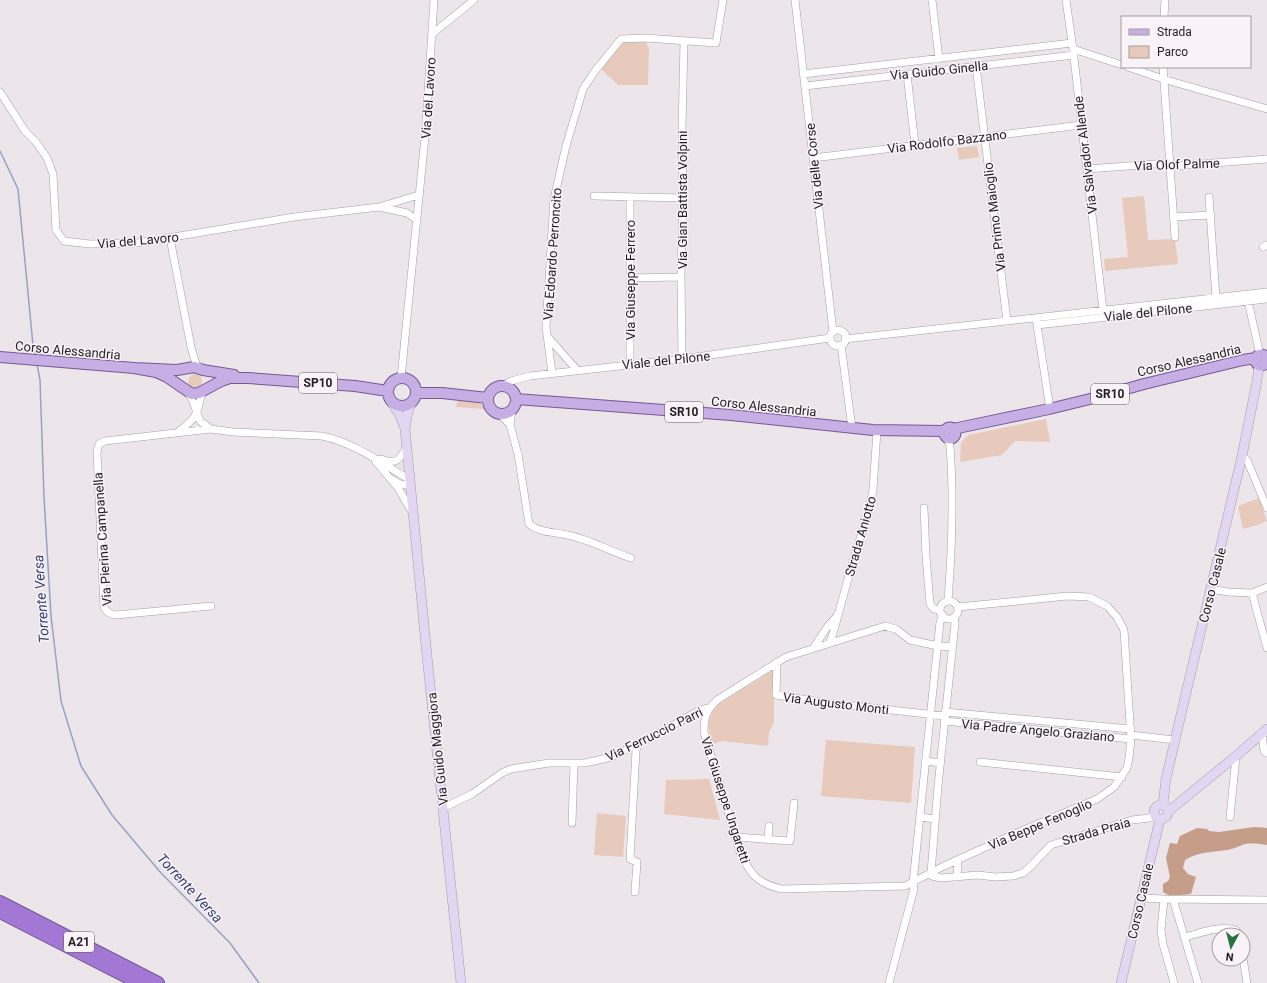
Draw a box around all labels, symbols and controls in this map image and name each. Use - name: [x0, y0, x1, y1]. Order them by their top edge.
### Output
- legend: [1121, 16, 1251, 68]
- text: Strada: [1157, 25, 1192, 39]
- text: Parco: [1157, 45, 1188, 59]
- street label: Via del Lavoro: [418, 57, 439, 139]
- street label: Via Guido Ginella: [889, 58, 989, 83]
- street label: Via Salvador Allende: [1071, 95, 1100, 215]
- street label: Via delle Corse: [803, 122, 826, 210]
- street label: Via Rodolfo Bazzano: [887, 127, 1008, 156]
- street label: Via Gian Battista Volpini: [675, 131, 690, 269]
- street label: Via Olof Palme: [1134, 156, 1220, 173]
- street label: Via Primo Maioglio: [980, 162, 1009, 272]
- street label: Via Edoardo Perroncito: [540, 187, 565, 321]
- street label: Via Giuseppe Ferrero: [623, 220, 638, 340]
- street label: Via del Lavoro: [97, 229, 179, 252]
- street label: Viale del Pilone: [1103, 300, 1193, 325]
- street label: Corso Alessandria: [15, 338, 121, 363]
- street label: Corso Alessandria: [1136, 341, 1242, 380]
- street label: Viale del Pilone: [621, 348, 711, 373]
- road number: SP10: [299, 373, 337, 393]
- road number: SR10: [1091, 384, 1129, 404]
- street label: Corso Alessandria: [711, 394, 817, 419]
- road number: SR10: [665, 402, 703, 422]
- street label: Via Pierina Campanella: [90, 472, 115, 606]
- street label: Strada Aniotto: [842, 494, 879, 578]
- street label: Corso Casale: [1196, 546, 1229, 624]
- water label: Torrente Versa: [30, 554, 52, 644]
- street label: Via Augusto Monti: [782, 690, 890, 717]
- street label: Via Guido Maggiora: [424, 692, 451, 806]
- street label: Via Ferruccio Parri: [603, 704, 705, 764]
- street label: Via Padre Angelo Graziano: [961, 716, 1115, 745]
- street label: Via Giuseppe Ungaretti: [698, 735, 753, 865]
- street label: Via Beppe Fenoglio: [986, 796, 1094, 853]
- street label: Strada Praia: [1060, 815, 1132, 848]
- water label: Torrente Versa: [154, 850, 226, 926]
- street label: Corso Casale: [1125, 862, 1156, 940]
- north arrow: [1211, 927, 1251, 967]
- road number: A21: [64, 932, 94, 952]
- text: N: [1225, 949, 1234, 963]

